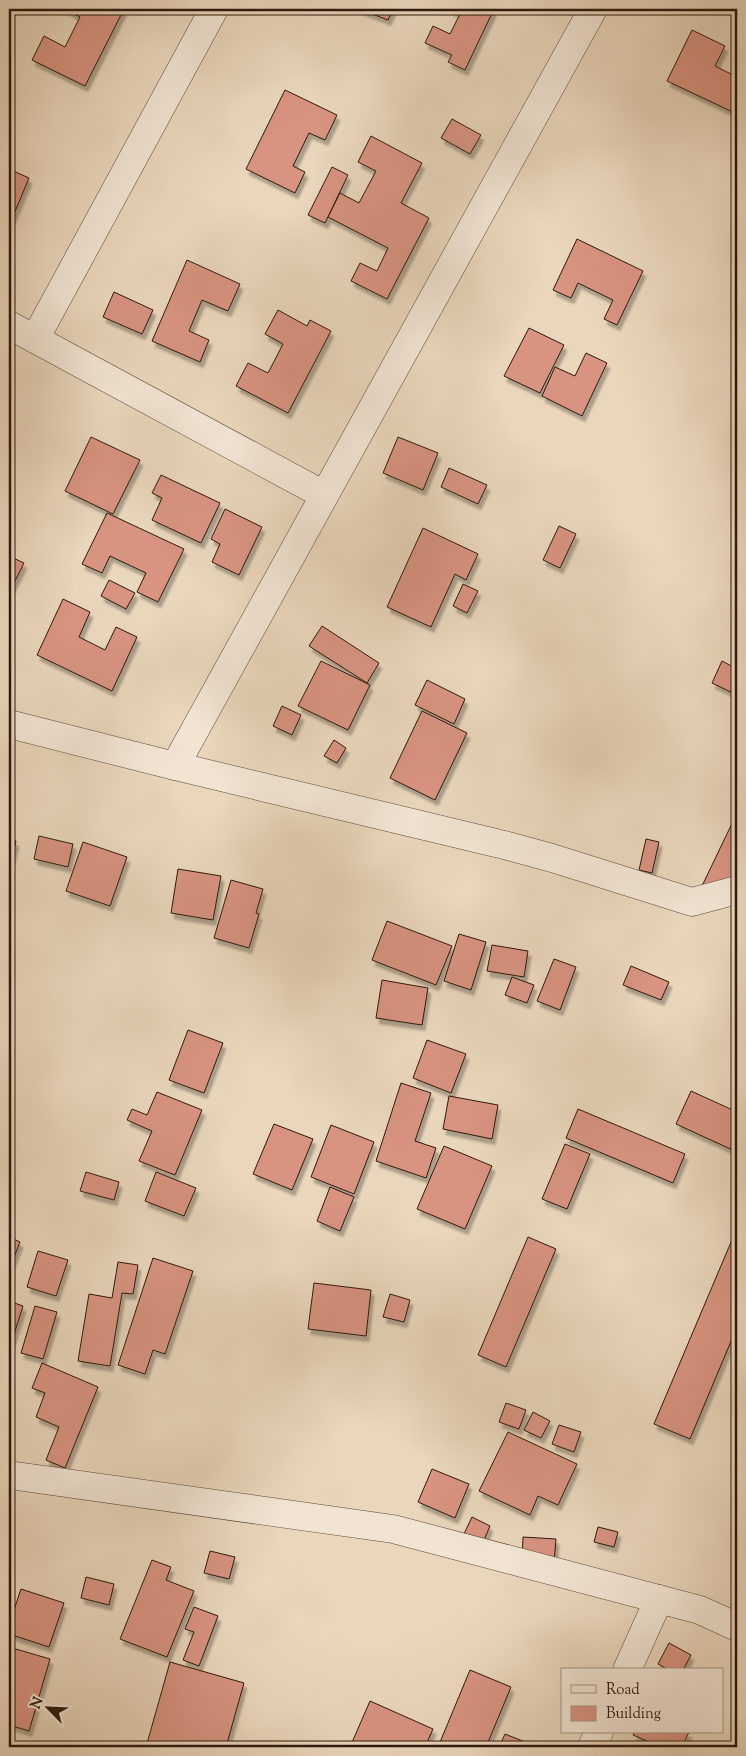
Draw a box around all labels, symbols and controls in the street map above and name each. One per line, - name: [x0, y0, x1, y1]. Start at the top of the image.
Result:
- legend: [561, 1668, 724, 1734]
- text: Road: [606, 1680, 640, 1701]
- north arrow: [22, 1684, 72, 1734]
- text: N: [27, 1694, 49, 1713]
- text: Building: [606, 1704, 661, 1725]

